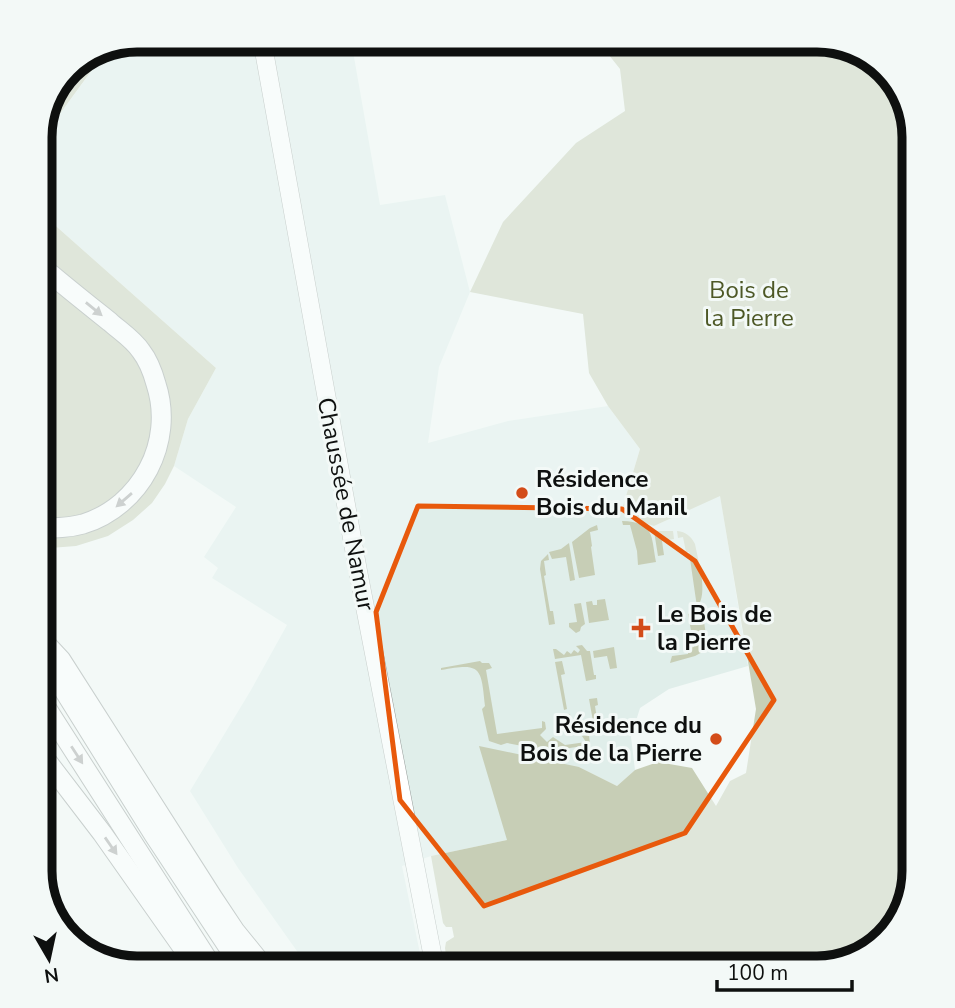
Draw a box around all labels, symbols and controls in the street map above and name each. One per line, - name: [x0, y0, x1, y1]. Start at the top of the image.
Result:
- park label: Bois de la Pierre: [704, 274, 794, 334]
- one-way arrow: [85, 302, 103, 317]
- street label: Chaussée de Namur: [310, 395, 382, 614]
- place label: Résidence Bois du Manil: [536, 463, 688, 523]
- marker: Résidence Bois du Manil: [514, 485, 530, 501]
- one-way arrow: [115, 492, 132, 507]
- place label: Le Bois de la Pierre: [657, 598, 772, 658]
- marker: Le Bois de la Pierre: [631, 618, 651, 638]
- place label: Résidence du Bois de la Pierre: [520, 709, 702, 769]
- marker: Résidence du Bois de la Pierre: [708, 731, 724, 747]
- one-way arrow: [71, 745, 84, 765]
- one-way arrow: [104, 837, 118, 855]
- north arrow: [14, 924, 84, 994]
- scale bar: [717, 948, 852, 992]
- text: 100 m: [727, 959, 788, 987]
- text: N: [42, 961, 61, 989]

